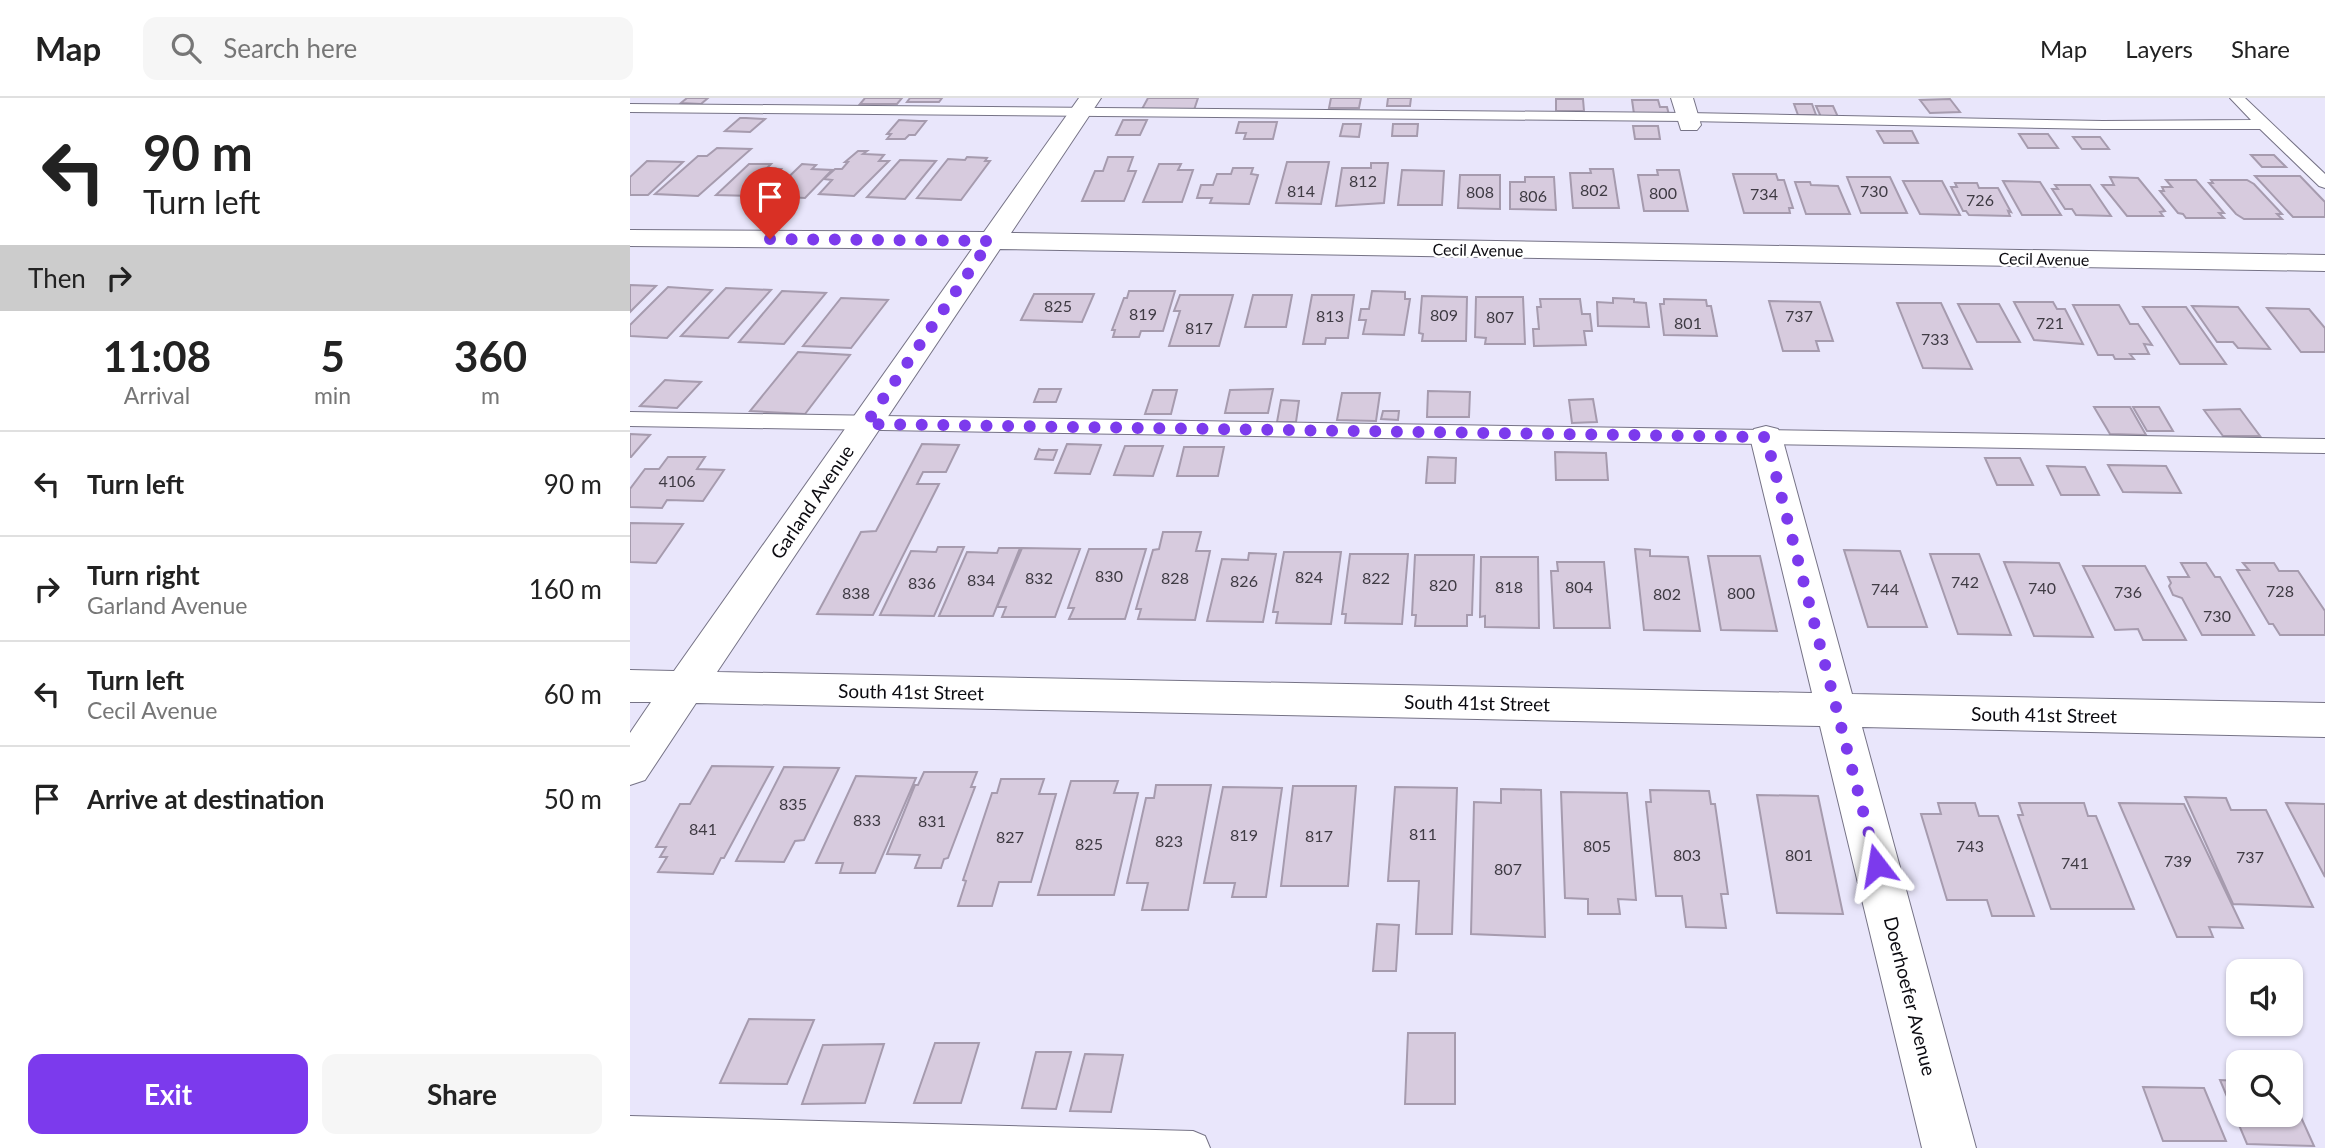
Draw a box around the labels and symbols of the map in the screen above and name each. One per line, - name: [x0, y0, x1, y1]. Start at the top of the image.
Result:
- pin: [740, 167, 800, 239]
- house number: 812: [1349, 171, 1377, 190]
- house number: 802: [1580, 180, 1608, 199]
- house number: 814: [1287, 181, 1315, 200]
- house number: 730: [1860, 181, 1888, 200]
- house number: 808: [1466, 182, 1494, 201]
- house number: 800: [1649, 183, 1677, 202]
- house number: 734: [1750, 184, 1778, 203]
- house number: 806: [1519, 186, 1547, 205]
- house number: 726: [1966, 190, 1994, 209]
- street label: Cecil Avenue: [1432, 239, 1524, 260]
- street label: Cecil Avenue: [1998, 248, 2090, 269]
- house number: 825: [1044, 296, 1072, 315]
- house number: 819: [1129, 304, 1157, 323]
- house number: 809: [1430, 305, 1458, 324]
- house number: 813: [1316, 306, 1344, 325]
- house number: 737: [1785, 306, 1813, 325]
- house number: 807: [1486, 307, 1514, 326]
- house number: 801: [1674, 313, 1702, 332]
- house number: 721: [2036, 313, 2064, 332]
- house number: 817: [1185, 318, 1213, 337]
- house number: 733: [1921, 329, 1949, 348]
- street label: Garland Avenue: [765, 440, 858, 563]
- house number: 4106: [658, 471, 696, 490]
- house number: 830: [1095, 566, 1123, 585]
- house number: 824: [1295, 567, 1323, 586]
- house number: 832: [1025, 568, 1053, 587]
- house number: 828: [1161, 568, 1189, 587]
- house number: 822: [1362, 568, 1390, 587]
- house number: 834: [967, 570, 995, 589]
- house number: 826: [1230, 571, 1258, 590]
- house number: 742: [1951, 572, 1979, 591]
- house number: 836: [908, 573, 936, 592]
- house number: 820: [1429, 575, 1457, 594]
- house number: 818: [1495, 577, 1523, 596]
- house number: 804: [1565, 577, 1593, 596]
- house number: 740: [2028, 578, 2056, 597]
- house number: 744: [1871, 579, 1899, 598]
- house number: 728: [2266, 581, 2294, 600]
- house number: 736: [2114, 582, 2142, 601]
- house number: 838: [842, 583, 870, 602]
- house number: 800: [1727, 583, 1755, 602]
- house number: 802: [1653, 584, 1681, 603]
- house number: 730: [2203, 606, 2231, 625]
- street label: South 41st Street: [838, 679, 984, 704]
- street label: South 41st Street: [1404, 690, 1550, 715]
- street label: South 41st Street: [1971, 702, 2117, 727]
- house number: 835: [779, 794, 807, 813]
- house number: 833: [853, 810, 881, 829]
- house number: 831: [918, 811, 946, 830]
- house number: 841: [689, 819, 717, 838]
- house number: 811: [1409, 824, 1437, 843]
- house number: 819: [1230, 825, 1258, 844]
- house number: 817: [1305, 826, 1333, 845]
- house number: 827: [996, 827, 1024, 846]
- position arrow: [1840, 828, 1914, 902]
- house number: 823: [1155, 831, 1183, 850]
- house number: 825: [1075, 834, 1103, 853]
- house number: 805: [1583, 836, 1611, 855]
- house number: 743: [1956, 836, 1984, 855]
- house number: 803: [1673, 845, 1701, 864]
- house number: 801: [1785, 845, 1813, 864]
- house number: 737: [2236, 847, 2264, 866]
- house number: 739: [2164, 851, 2192, 870]
- house number: 741: [2061, 853, 2089, 872]
- house number: 807: [1494, 859, 1522, 878]
- street label: Doerhoefer Avenue: [1880, 914, 1941, 1078]

